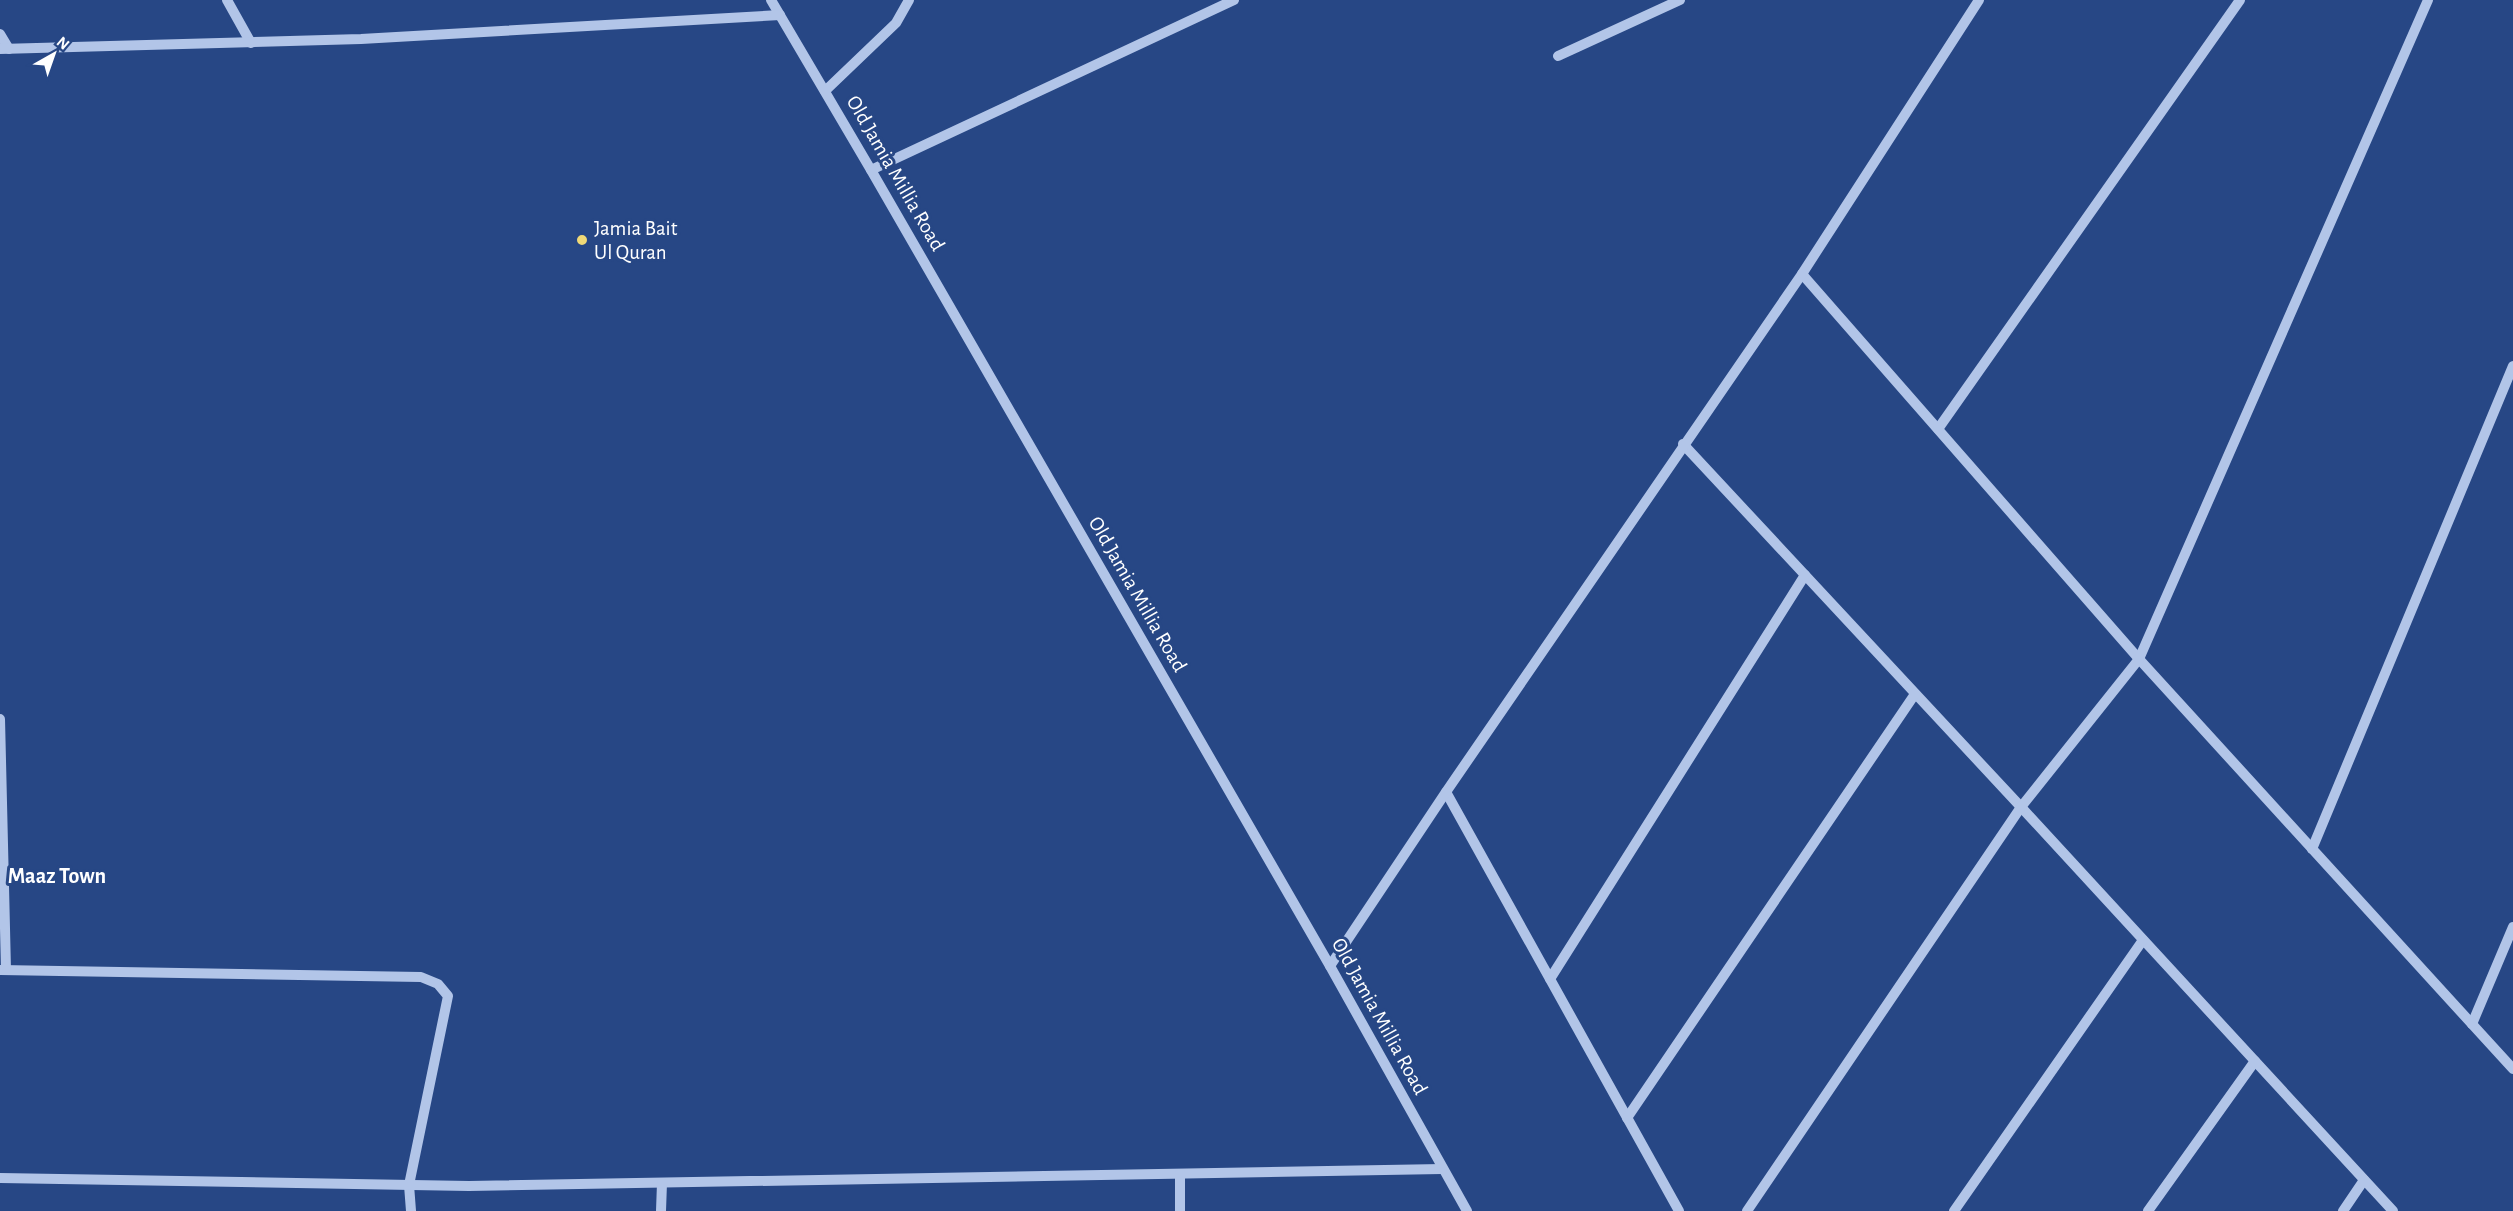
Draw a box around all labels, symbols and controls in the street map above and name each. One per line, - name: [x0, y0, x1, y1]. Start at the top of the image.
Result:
- north arrow: [24, 24, 84, 84]
- text: N: [54, 34, 72, 53]
- street label: Old Jamia Millia Road: [843, 92, 949, 255]
- place label: Jamia Bait Ul Quran: [594, 218, 678, 263]
- marker: Jamia Bait Ul Quran: [575, 233, 589, 247]
- street label: Old Jamia Millia Road: [1085, 513, 1191, 676]
- district label: Maaz Town: [8, 865, 106, 887]
- street label: Old Jamia Millia Road: [1328, 934, 1431, 1098]

